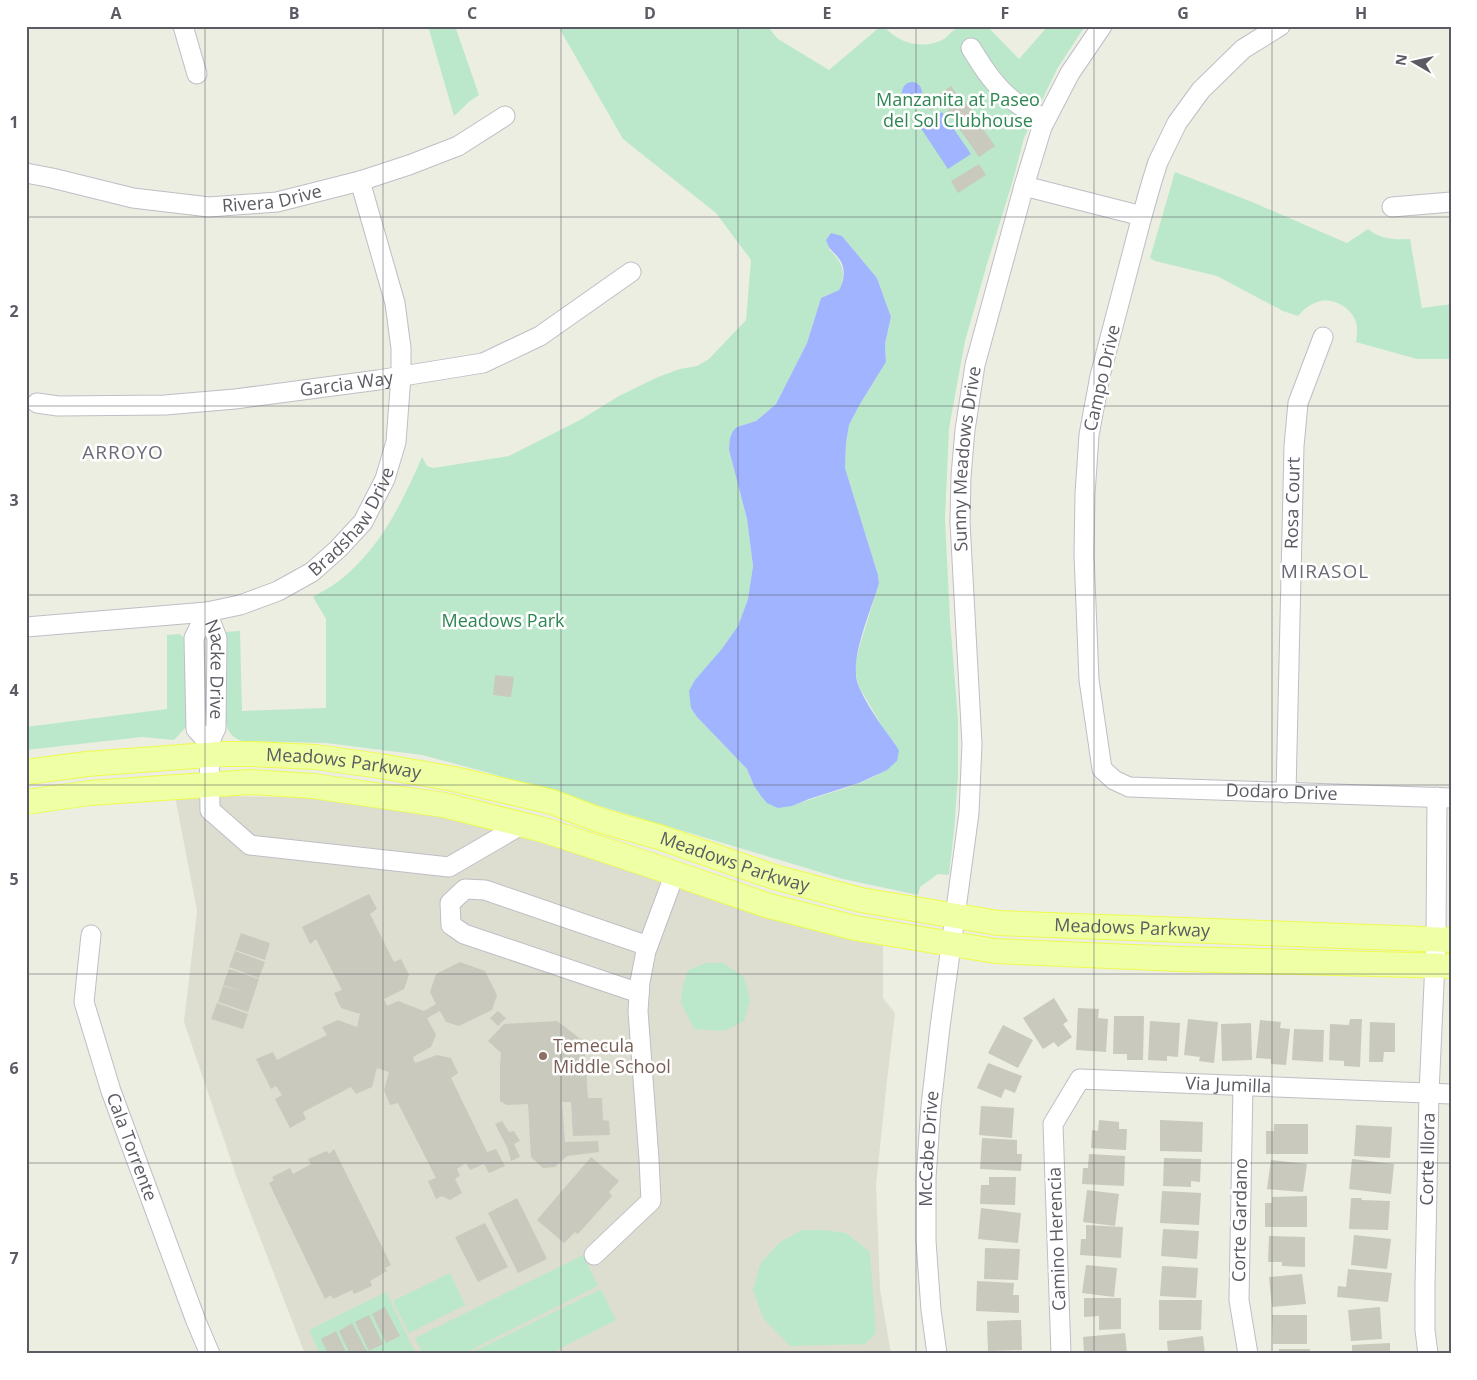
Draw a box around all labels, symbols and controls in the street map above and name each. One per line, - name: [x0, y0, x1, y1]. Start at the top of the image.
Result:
- text: A: [110, 2, 122, 24]
- text: B: [289, 2, 299, 24]
- text: C: [467, 2, 477, 24]
- text: D: [644, 2, 656, 24]
- text: E: [823, 2, 832, 24]
- text: F: [1001, 2, 1009, 24]
- text: G: [1177, 2, 1189, 24]
- text: H: [1355, 2, 1367, 24]
- north arrow: [1390, 38, 1440, 88]
- text: N: [1390, 53, 1411, 67]
- park label: Manzanita at Paseo del Sol Clubhouse: [876, 87, 1040, 132]
- text: 1: [9, 111, 19, 133]
- street label: Rivera Drive: [221, 178, 324, 217]
- text: 2: [9, 300, 19, 322]
- street label: Campo Drive: [1077, 322, 1125, 433]
- street label: Sunny Meadows Drive: [947, 364, 986, 552]
- street label: Garcia Way: [298, 365, 396, 401]
- district label: ARROYO: [82, 439, 164, 465]
- street label: Rosa Court: [1279, 457, 1305, 549]
- street label: Bradshaw Drive: [303, 464, 399, 581]
- text: 3: [9, 489, 19, 511]
- district label: MIRASOL: [1281, 558, 1369, 584]
- park label: Meadows Park: [442, 608, 565, 632]
- street label: Nacke Drive: [200, 615, 231, 720]
- text: 4: [9, 679, 19, 701]
- street label: Meadows Parkway: [266, 742, 424, 784]
- street label: Dodaro Drive: [1225, 777, 1338, 805]
- street label: Meadows Parkway: [657, 825, 813, 897]
- text: 5: [9, 868, 19, 890]
- street label: Meadows Parkway: [1054, 912, 1212, 942]
- place label: Temecula Middle School: [553, 1033, 671, 1078]
- marker: Temecula Middle School: [537, 1050, 549, 1062]
- text: 6: [9, 1057, 19, 1079]
- street label: Via Jumilla: [1185, 1070, 1272, 1098]
- street label: Cala Torrente: [102, 1089, 164, 1204]
- street label: McCabe Drive: [913, 1089, 944, 1207]
- street label: Corte Illora: [1414, 1112, 1440, 1206]
- street label: Corte Gardano: [1226, 1158, 1252, 1282]
- street label: Camino Herencia: [1041, 1167, 1071, 1311]
- text: 7: [9, 1247, 19, 1269]

